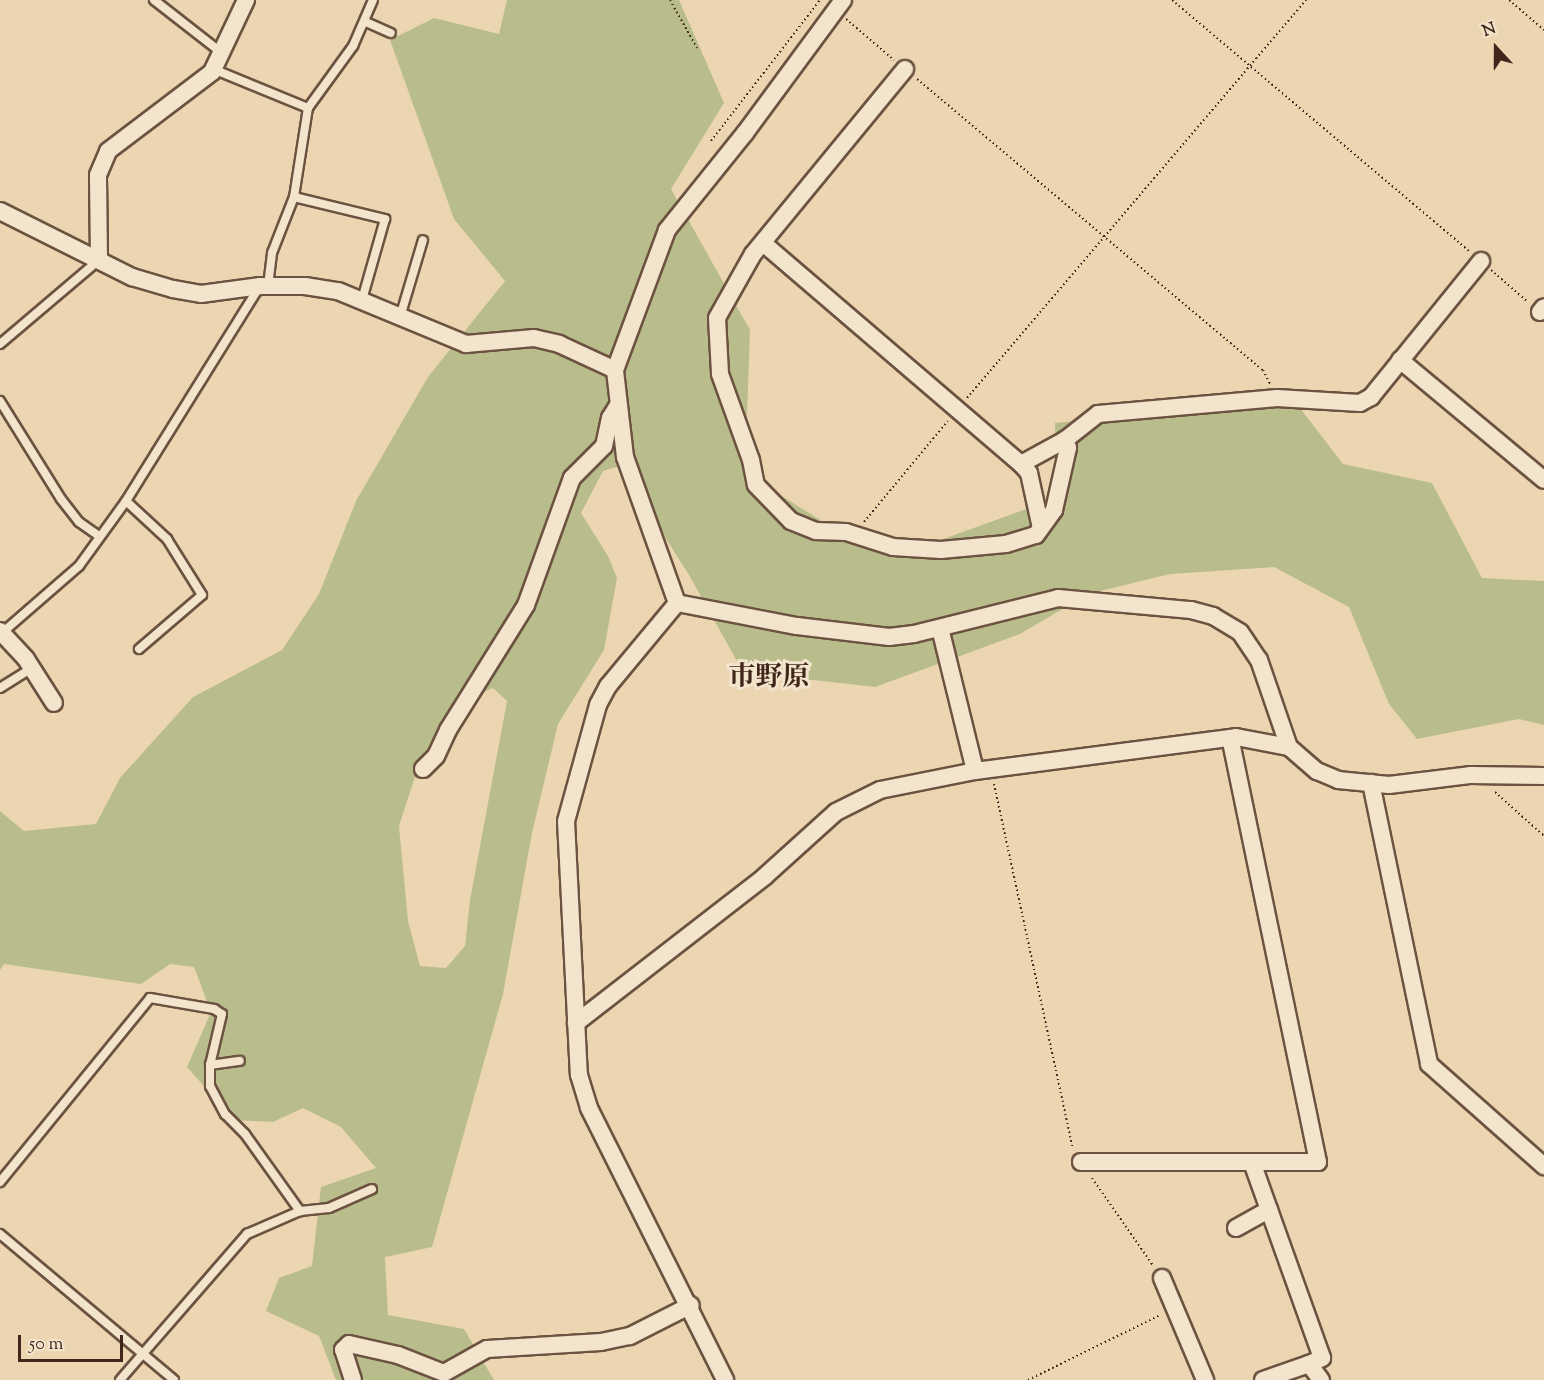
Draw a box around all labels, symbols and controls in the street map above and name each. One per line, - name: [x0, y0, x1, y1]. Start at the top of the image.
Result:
- north arrow: [1466, 18, 1526, 78]
- text: N: [1479, 18, 1499, 44]
- district label: 市野原: [729, 663, 809, 695]
- scale bar: [21, 1323, 126, 1361]
- text: 50 m: [29, 1332, 63, 1358]

